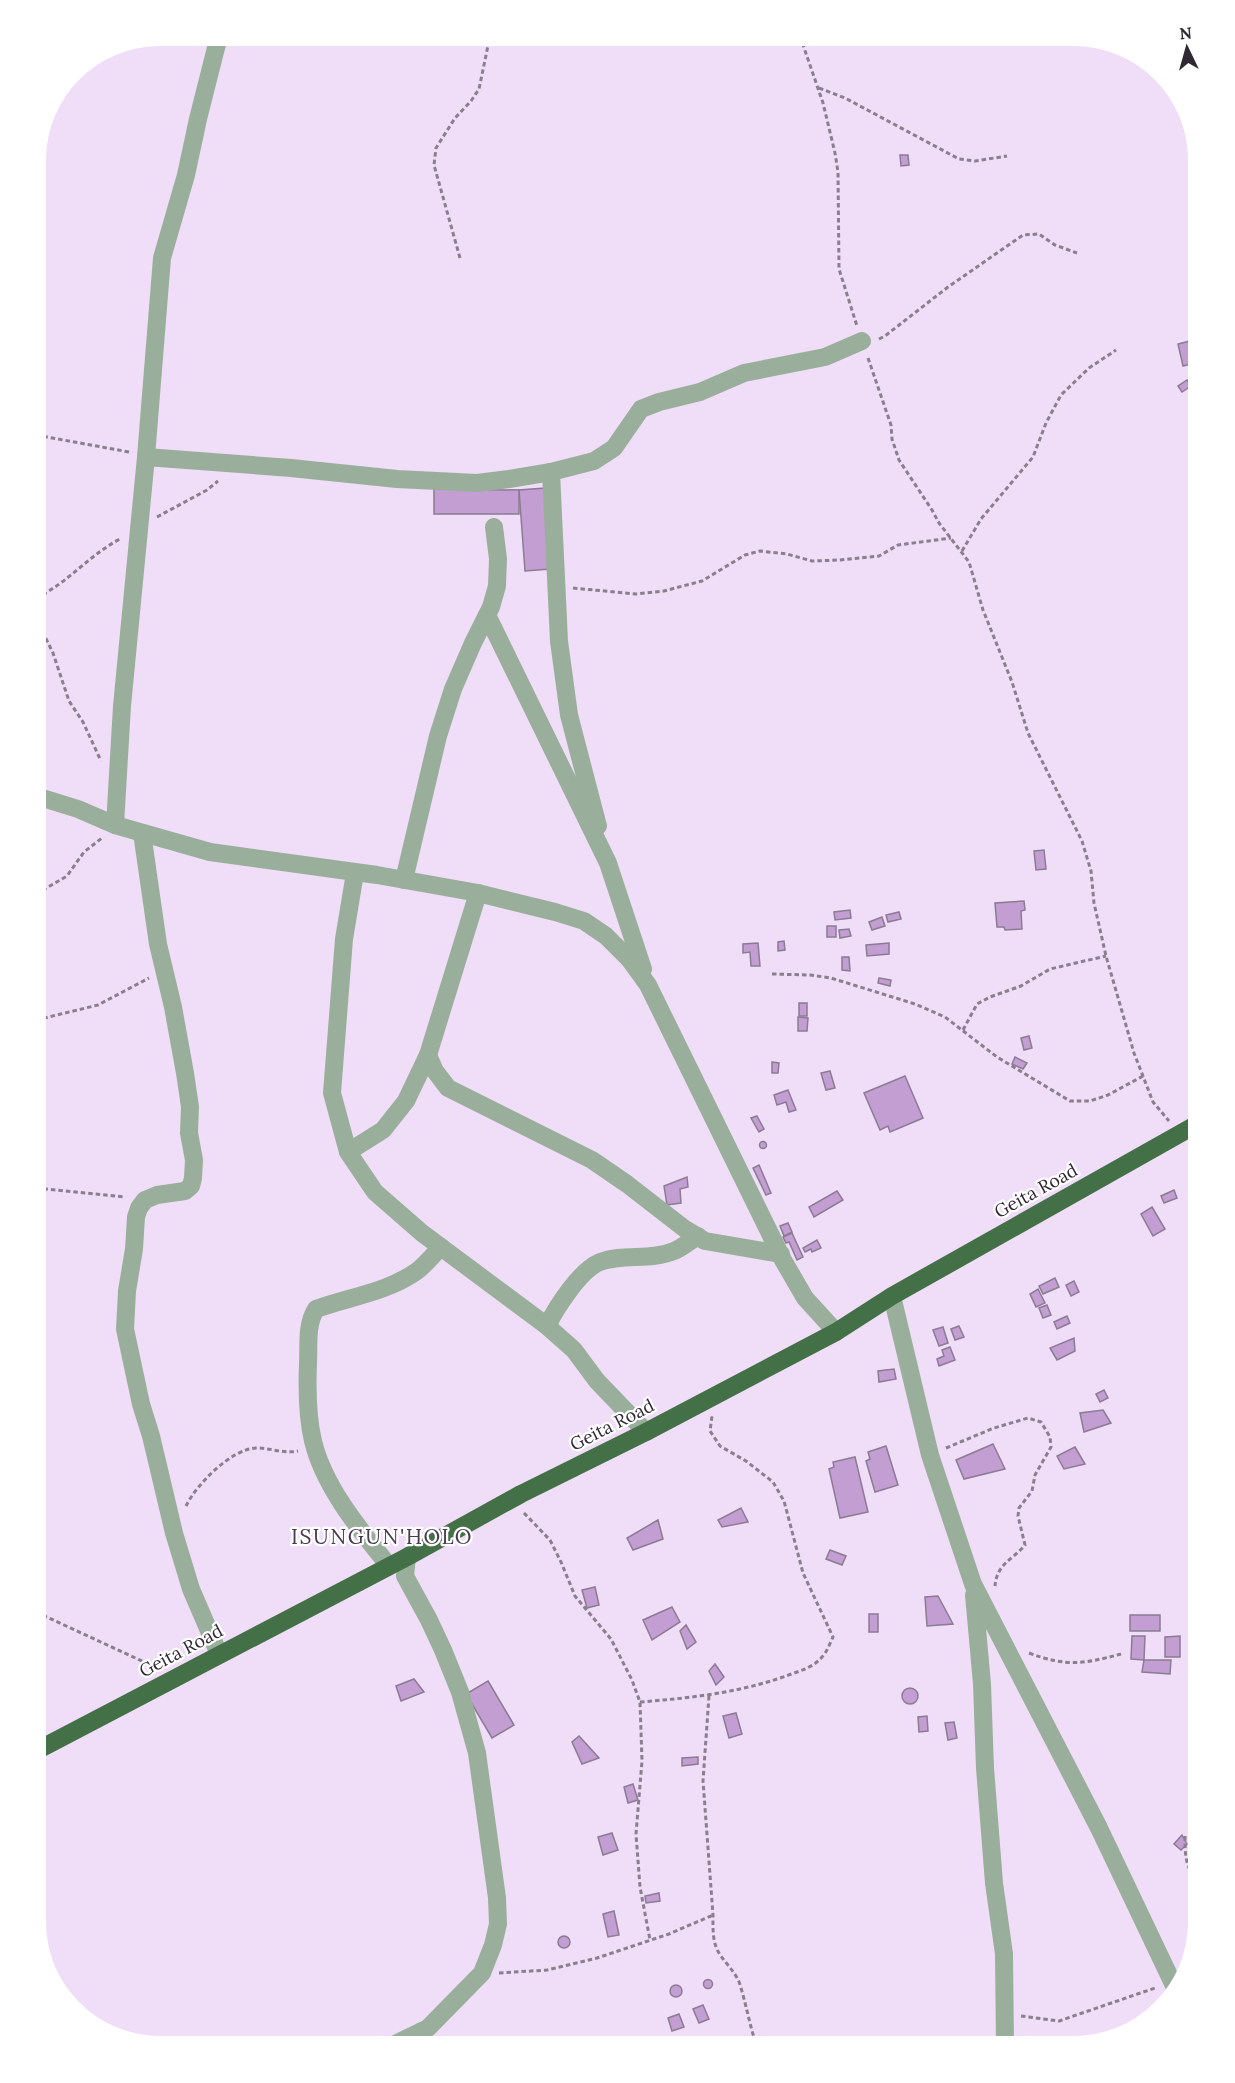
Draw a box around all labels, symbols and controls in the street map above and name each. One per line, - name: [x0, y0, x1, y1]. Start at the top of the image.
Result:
- north arrow: [1157, 18, 1217, 78]
- text: N: [1179, 23, 1193, 44]
- street label: Geita Road: [990, 1158, 1082, 1223]
- street label: Geita Road: [566, 1393, 658, 1456]
- district label: ISUNGUN'HOLO: [291, 1523, 473, 1550]
- street label: Geita Road: [135, 1619, 227, 1682]

